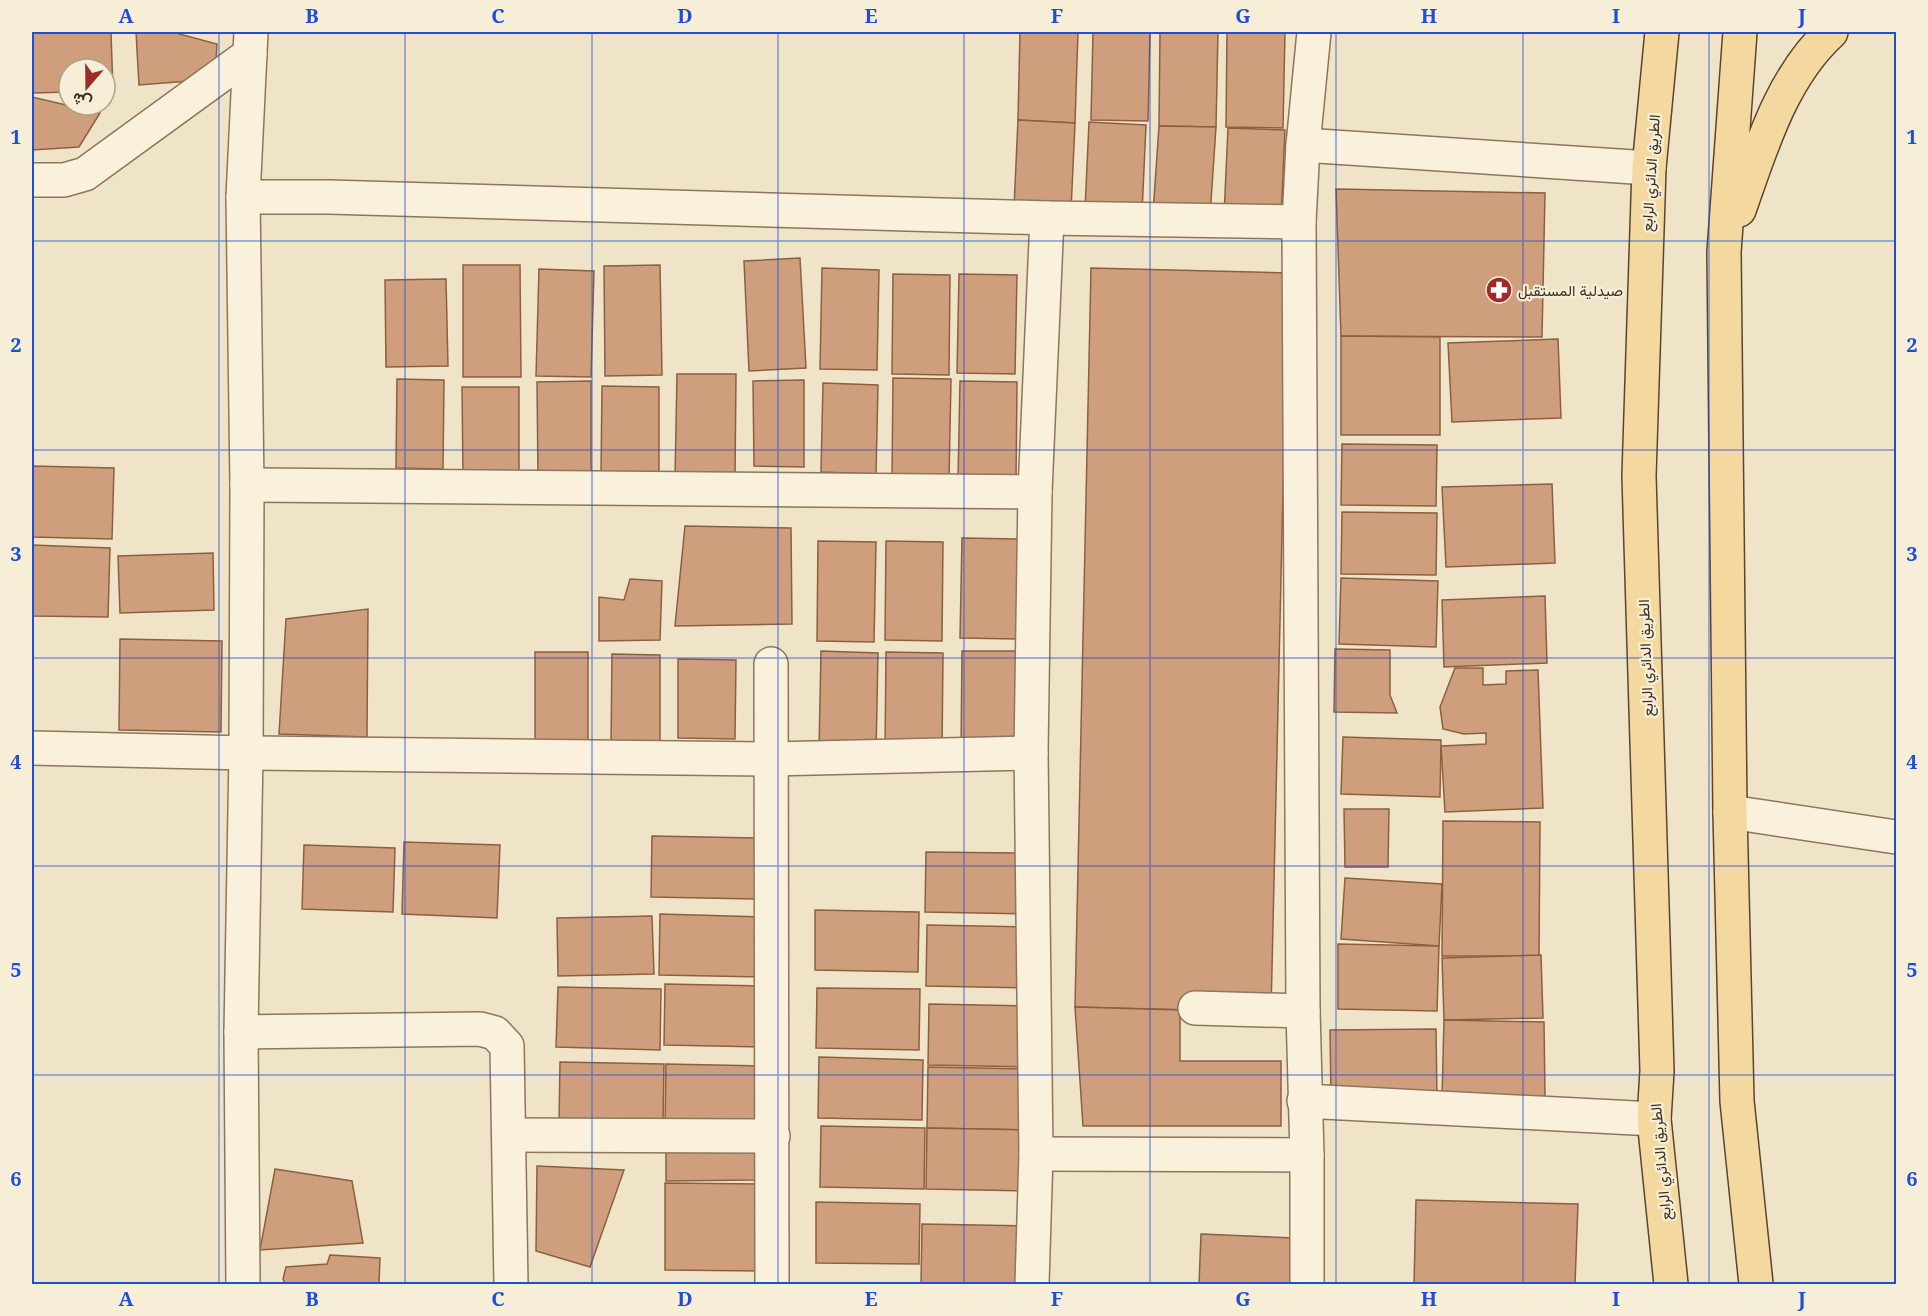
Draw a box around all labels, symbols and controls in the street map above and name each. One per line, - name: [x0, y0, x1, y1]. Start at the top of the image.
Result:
- text: A: [118, 2, 134, 29]
- text: B: [305, 2, 319, 29]
- text: C: [491, 2, 505, 29]
- text: D: [677, 2, 693, 29]
- text: E: [864, 2, 878, 29]
- text: F: [1051, 2, 1063, 29]
- text: G: [1235, 2, 1251, 29]
- text: H: [1421, 2, 1437, 29]
- text: I: [1612, 2, 1620, 29]
- text: J: [1797, 2, 1806, 29]
- north arrow: [57, 57, 117, 117]
- text: ش: [69, 87, 95, 115]
- street label: الطريق الدائري الرابع: [1636, 114, 1668, 233]
- text: 1: [10, 123, 22, 150]
- text: 1: [1906, 123, 1918, 150]
- pharmacy icon: صيدلية المستقبل: [1484, 275, 1514, 305]
- place label: صيدلية المستقبل: [1518, 280, 1623, 300]
- text: 2: [10, 331, 22, 358]
- text: 2: [1906, 331, 1918, 358]
- text: 3: [10, 540, 22, 567]
- text: 3: [1906, 540, 1918, 567]
- street label: الطريق الدائري الرابع: [1633, 599, 1661, 717]
- text: 4: [10, 748, 22, 775]
- text: 4: [1906, 748, 1918, 775]
- text: 5: [10, 956, 22, 983]
- text: 5: [1906, 956, 1918, 983]
- street label: الطريق الدائري الرابع: [1645, 1102, 1679, 1221]
- text: 6: [10, 1165, 22, 1192]
- text: 6: [1906, 1165, 1918, 1192]
- text: A: [118, 1285, 134, 1312]
- text: B: [305, 1285, 319, 1312]
- text: C: [491, 1285, 505, 1312]
- text: D: [677, 1285, 693, 1312]
- text: E: [864, 1285, 878, 1312]
- text: F: [1051, 1285, 1063, 1312]
- text: G: [1235, 1285, 1251, 1312]
- text: H: [1421, 1285, 1437, 1312]
- text: I: [1612, 1285, 1620, 1312]
- text: J: [1797, 1285, 1806, 1312]

